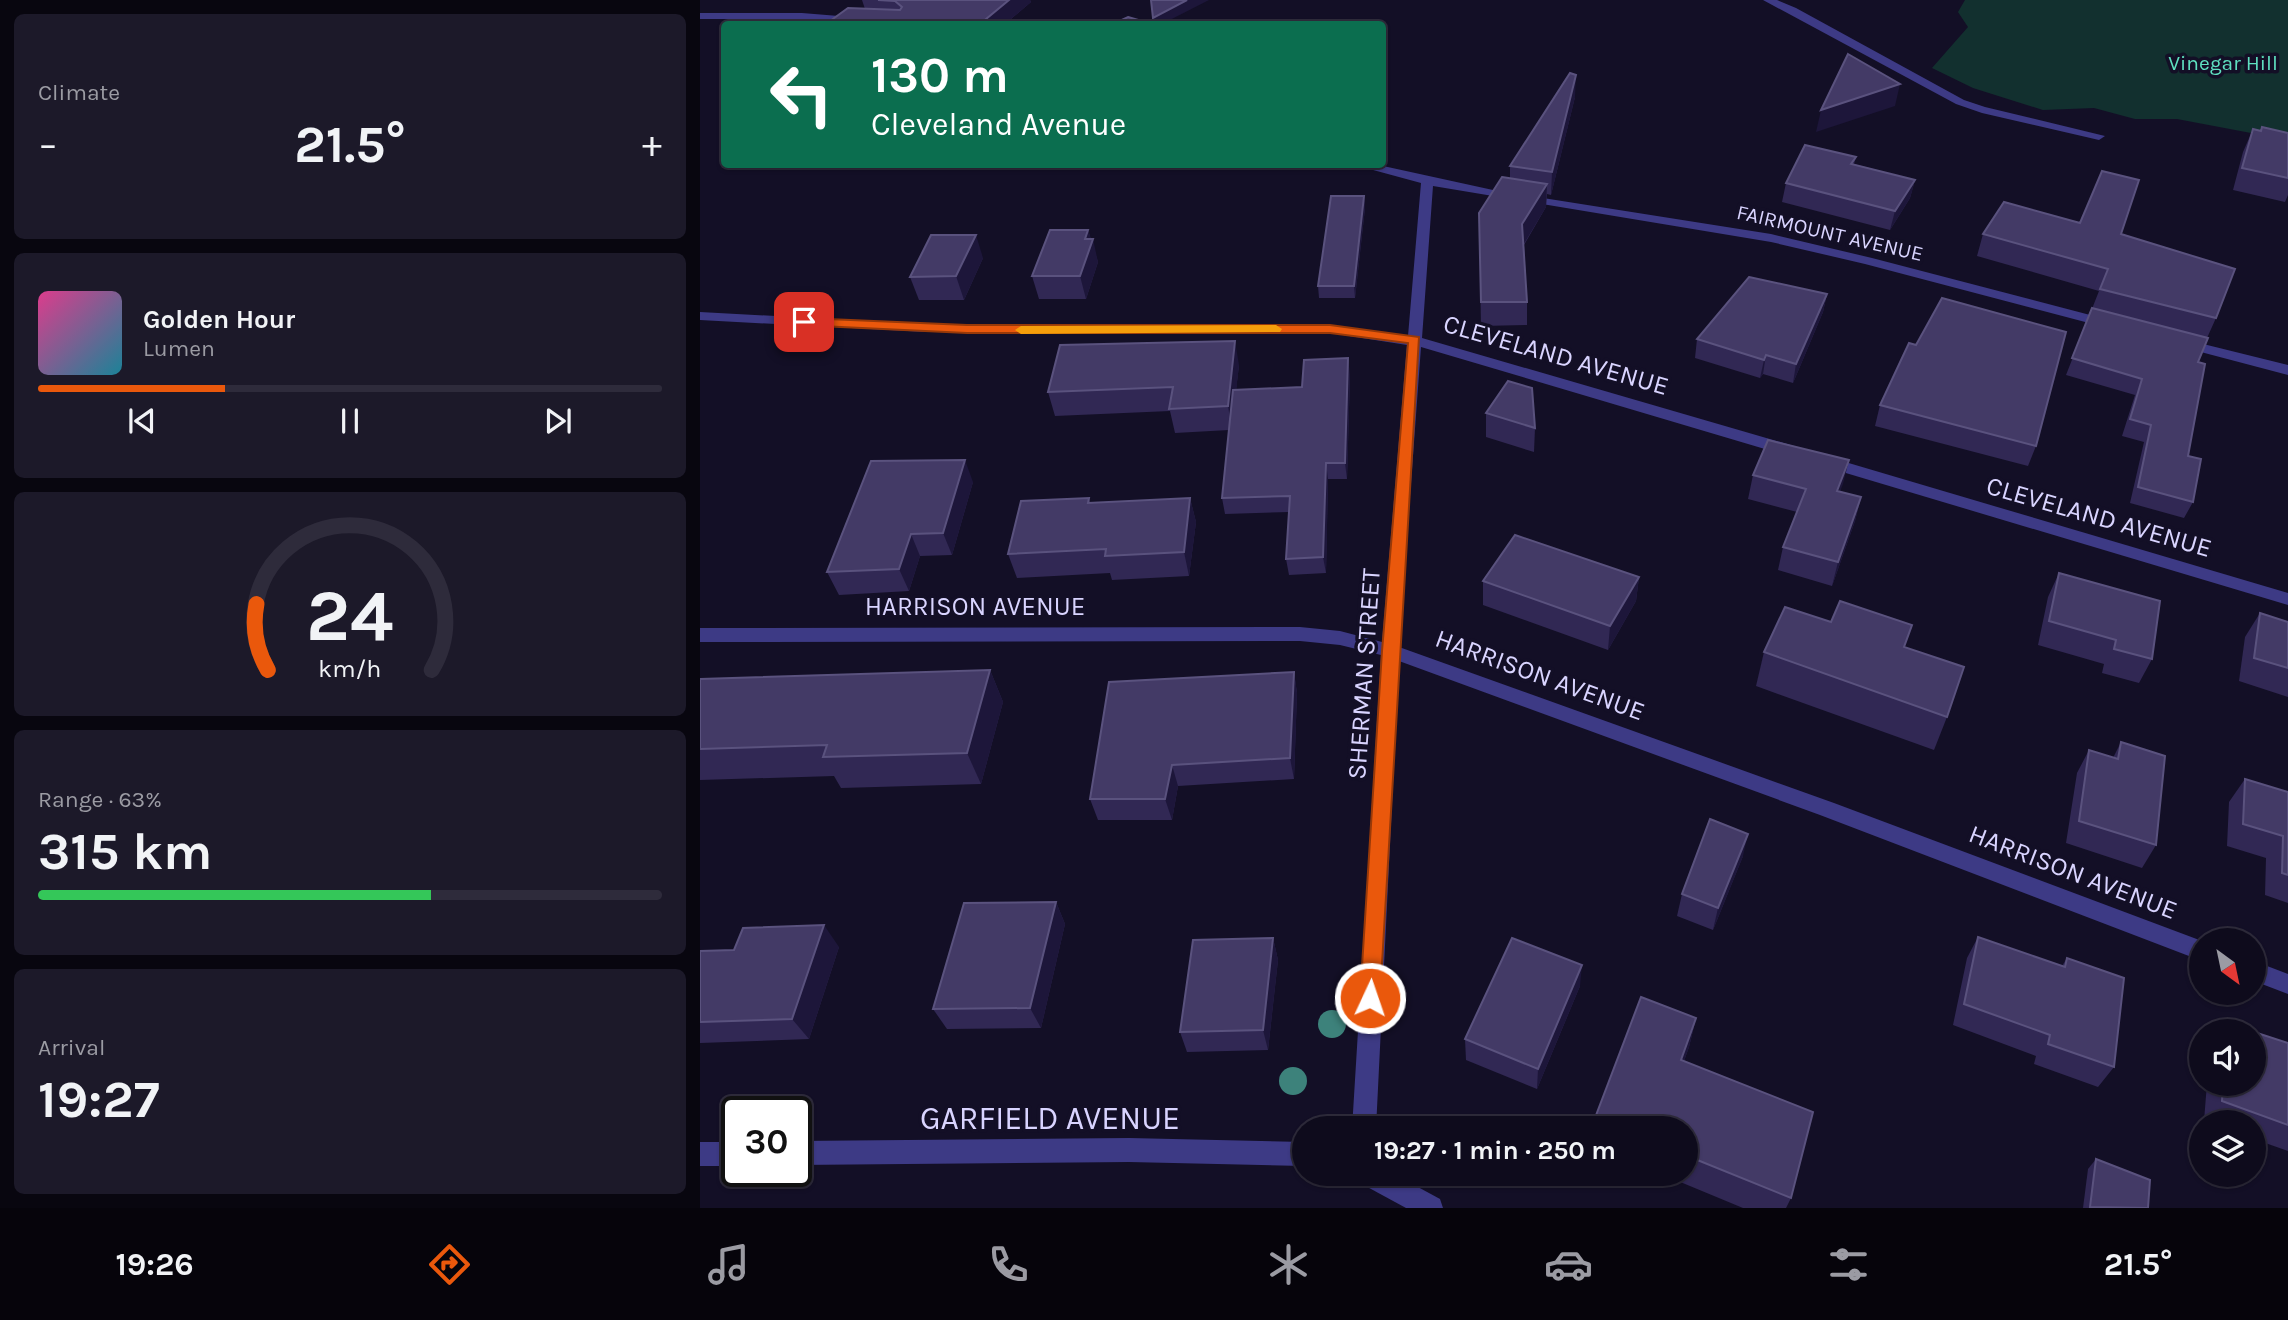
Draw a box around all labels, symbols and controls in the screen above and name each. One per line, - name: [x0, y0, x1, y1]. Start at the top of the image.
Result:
- text: 130 m: [871, 47, 1009, 104]
- icon: left: [756, 49, 847, 140]
- park label: Vinegar Hill: [2168, 51, 2278, 75]
- text: Climate: [38, 79, 120, 106]
- text: Cleveland Avenue: [871, 106, 1126, 143]
- text: 21.5°: [294, 114, 406, 175]
- text: −: [38, 122, 58, 167]
- text: +: [642, 122, 662, 167]
- street label: FAIRMOUNT AVENUE: [1734, 200, 1926, 266]
- pin: [774, 292, 834, 352]
- icon: arrive: [785, 303, 823, 341]
- text: Golden Hour: [143, 304, 295, 335]
- street label: CLEVELAND AVENUE: [1440, 308, 1672, 402]
- text: Lumen: [143, 335, 215, 362]
- icon: previous: [123, 402, 161, 440]
- icon: pause: [331, 402, 369, 440]
- icon: next: [539, 402, 577, 440]
- street label: CLEVELAND AVENUE: [1983, 470, 2215, 564]
- street label: SHERMAN STREET: [1341, 567, 1387, 781]
- text: 24: [306, 573, 394, 658]
- street label: HARRISON AVENUE: [865, 591, 1085, 622]
- street label: HARRISON AVENUE: [1431, 623, 1649, 727]
- text: km/h: [318, 654, 382, 683]
- text: Range · 63%: [38, 786, 162, 813]
- street label: HARRISON AVENUE: [1964, 818, 2182, 926]
- text: 315 km: [38, 821, 212, 882]
- north arrow: [2189, 928, 2266, 1004]
- map controls: [2189, 928, 2266, 1187]
- position arrow: [1333, 961, 1407, 1035]
- button: sound: [2189, 1019, 2266, 1096]
- text: Arrival: [38, 1034, 105, 1061]
- text: 19:27: [38, 1069, 160, 1130]
- speed limit sign: 30: [721, 1096, 812, 1187]
- street label: GARFIELD AVENUE: [920, 1100, 1180, 1137]
- button: layers: [2189, 1110, 2266, 1187]
- text: 19:27 · 1 min · 250 m: [1374, 1135, 1616, 1166]
- icon: directions: [425, 1240, 474, 1289]
- icon: music: [704, 1240, 753, 1289]
- icon: phone: [984, 1240, 1033, 1289]
- icon: climate: [1264, 1240, 1313, 1289]
- icon: car: [1544, 1240, 1593, 1289]
- icon: filters: [1824, 1240, 1873, 1289]
- text: 19:26: [115, 1246, 194, 1283]
- text: 21.5°: [2104, 1246, 2173, 1283]

